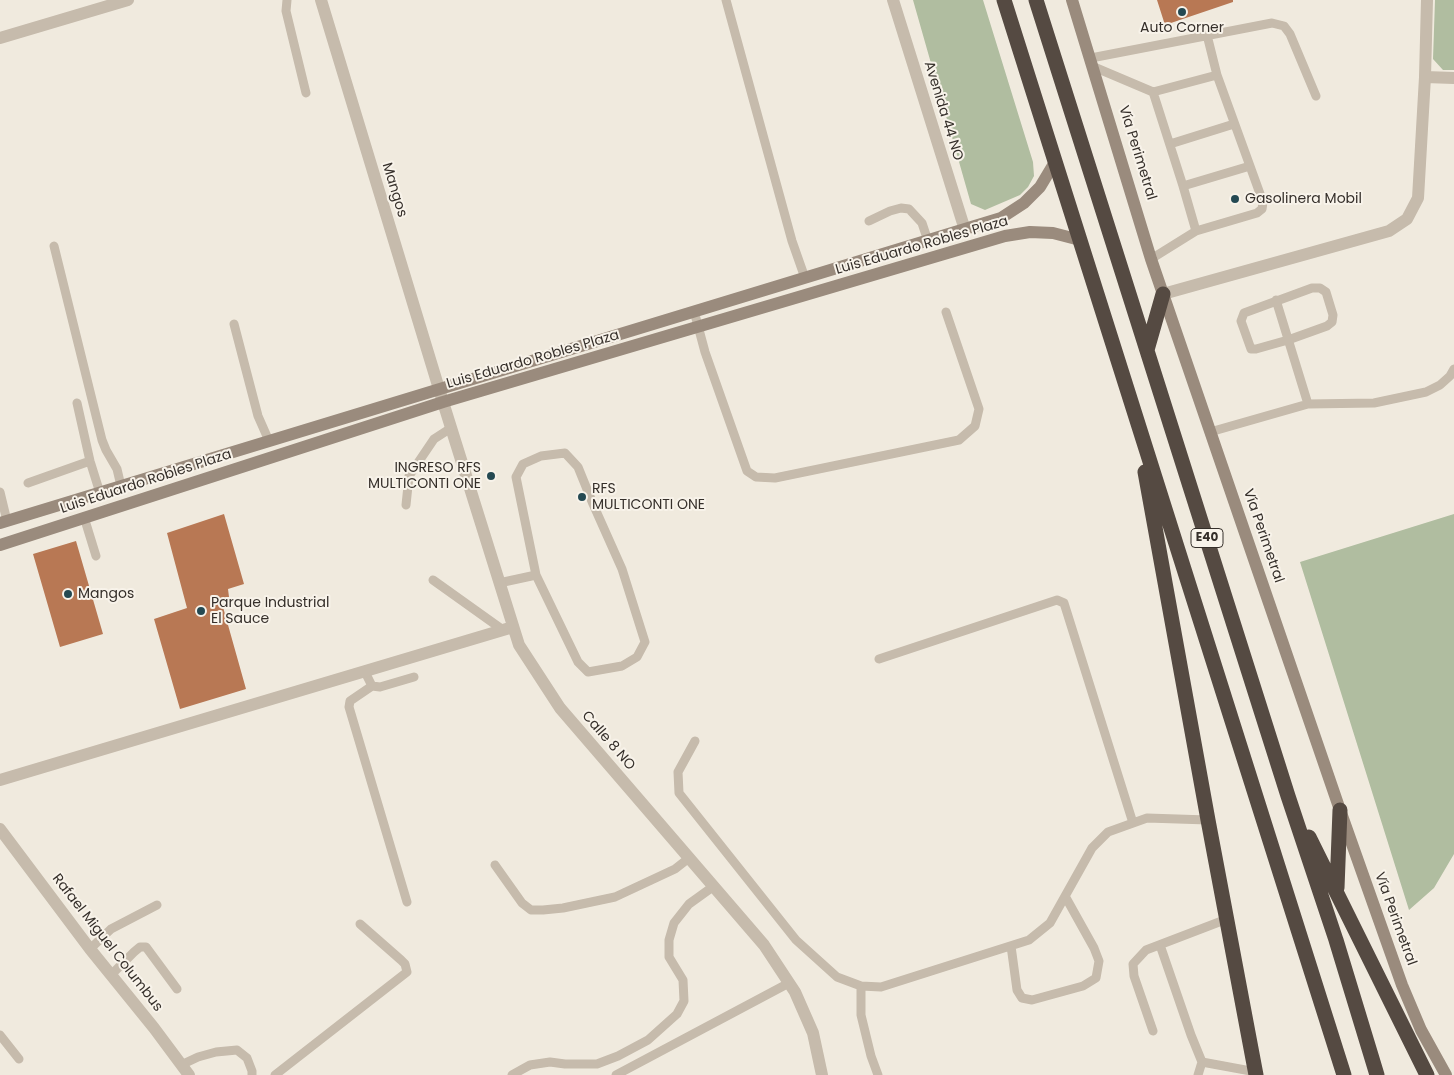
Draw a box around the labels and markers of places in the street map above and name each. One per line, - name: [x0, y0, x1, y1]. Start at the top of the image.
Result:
- marker: Auto Corner: [1176, 6, 1188, 18]
- place label: Auto Corner: [1140, 20, 1224, 36]
- place label: Gasolinera Mobil: [1245, 191, 1362, 207]
- marker: Gasolinera Mobil: [1229, 193, 1241, 205]
- place label: INGRESO RFS MULTICONTI ONE: [368, 460, 481, 492]
- marker: INGRESO RFS MULTICONTI ONE: [485, 470, 497, 482]
- place label: RFS MULTICONTI ONE: [592, 481, 705, 514]
- marker: RFS MULTICONTI ONE: [576, 491, 588, 503]
- place label: Mangos: [78, 586, 134, 602]
- marker: Mangos: [62, 588, 74, 600]
- place label: Parque Industrial El Sauce: [211, 595, 329, 628]
- marker: Parque Industrial El Sauce: [195, 605, 207, 617]

